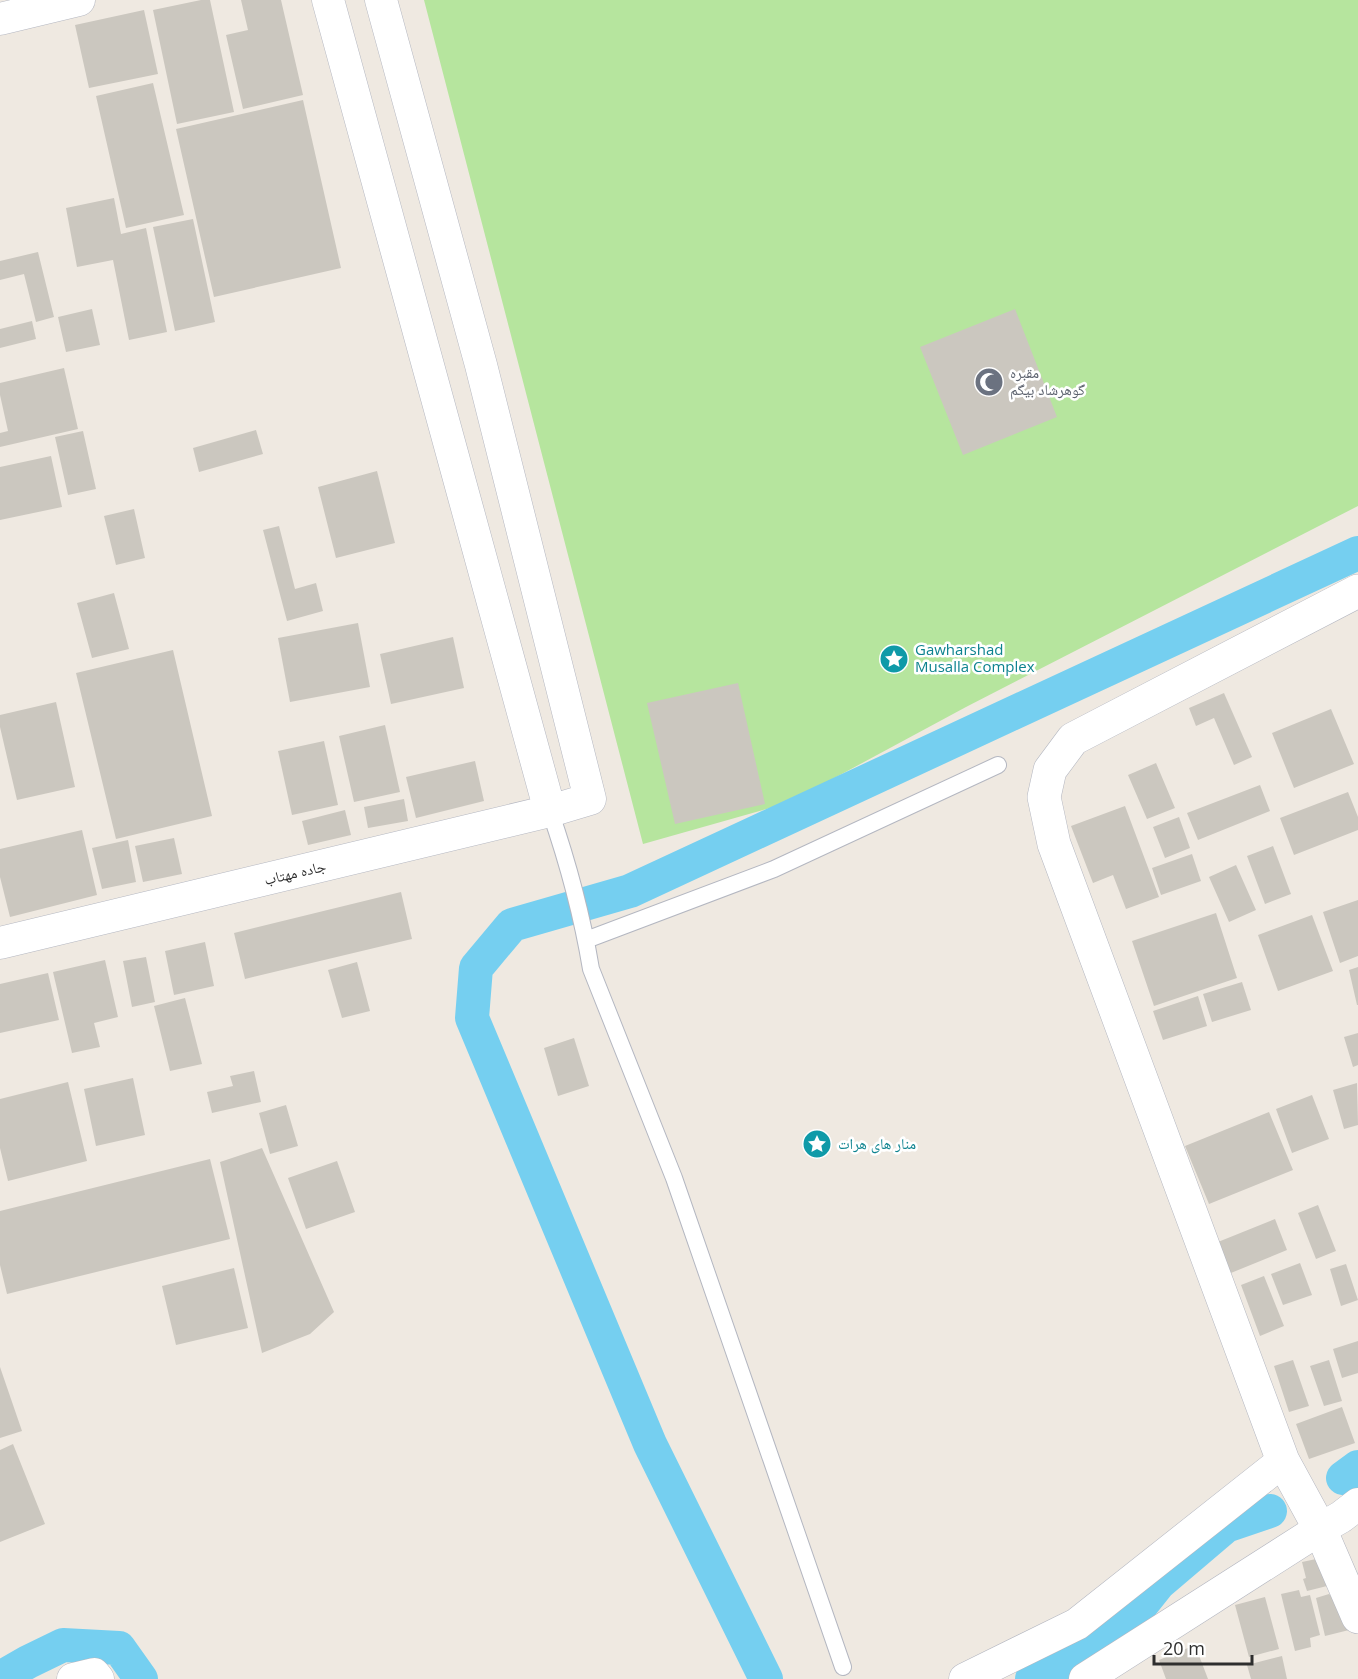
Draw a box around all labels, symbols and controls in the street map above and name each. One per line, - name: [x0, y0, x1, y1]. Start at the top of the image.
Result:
- place label: مقبره گوهرشاد بیگم: [1010, 362, 1085, 400]
- mosque icon: مقبره گوهرشاد بیگم: [973, 366, 1005, 398]
- place label: Gawharshad Musalla Complex: [915, 639, 1035, 676]
- place icon: Gawharshad Musalla Complex: [878, 643, 910, 675]
- street label: جاده مهتاب: [262, 855, 328, 889]
- place icon: منار های هرات: [801, 1128, 833, 1160]
- place label: منار های هرات: [838, 1133, 916, 1154]
- scale bar: [1154, 1628, 1252, 1666]
- text: 20 m: [1163, 1636, 1205, 1660]

